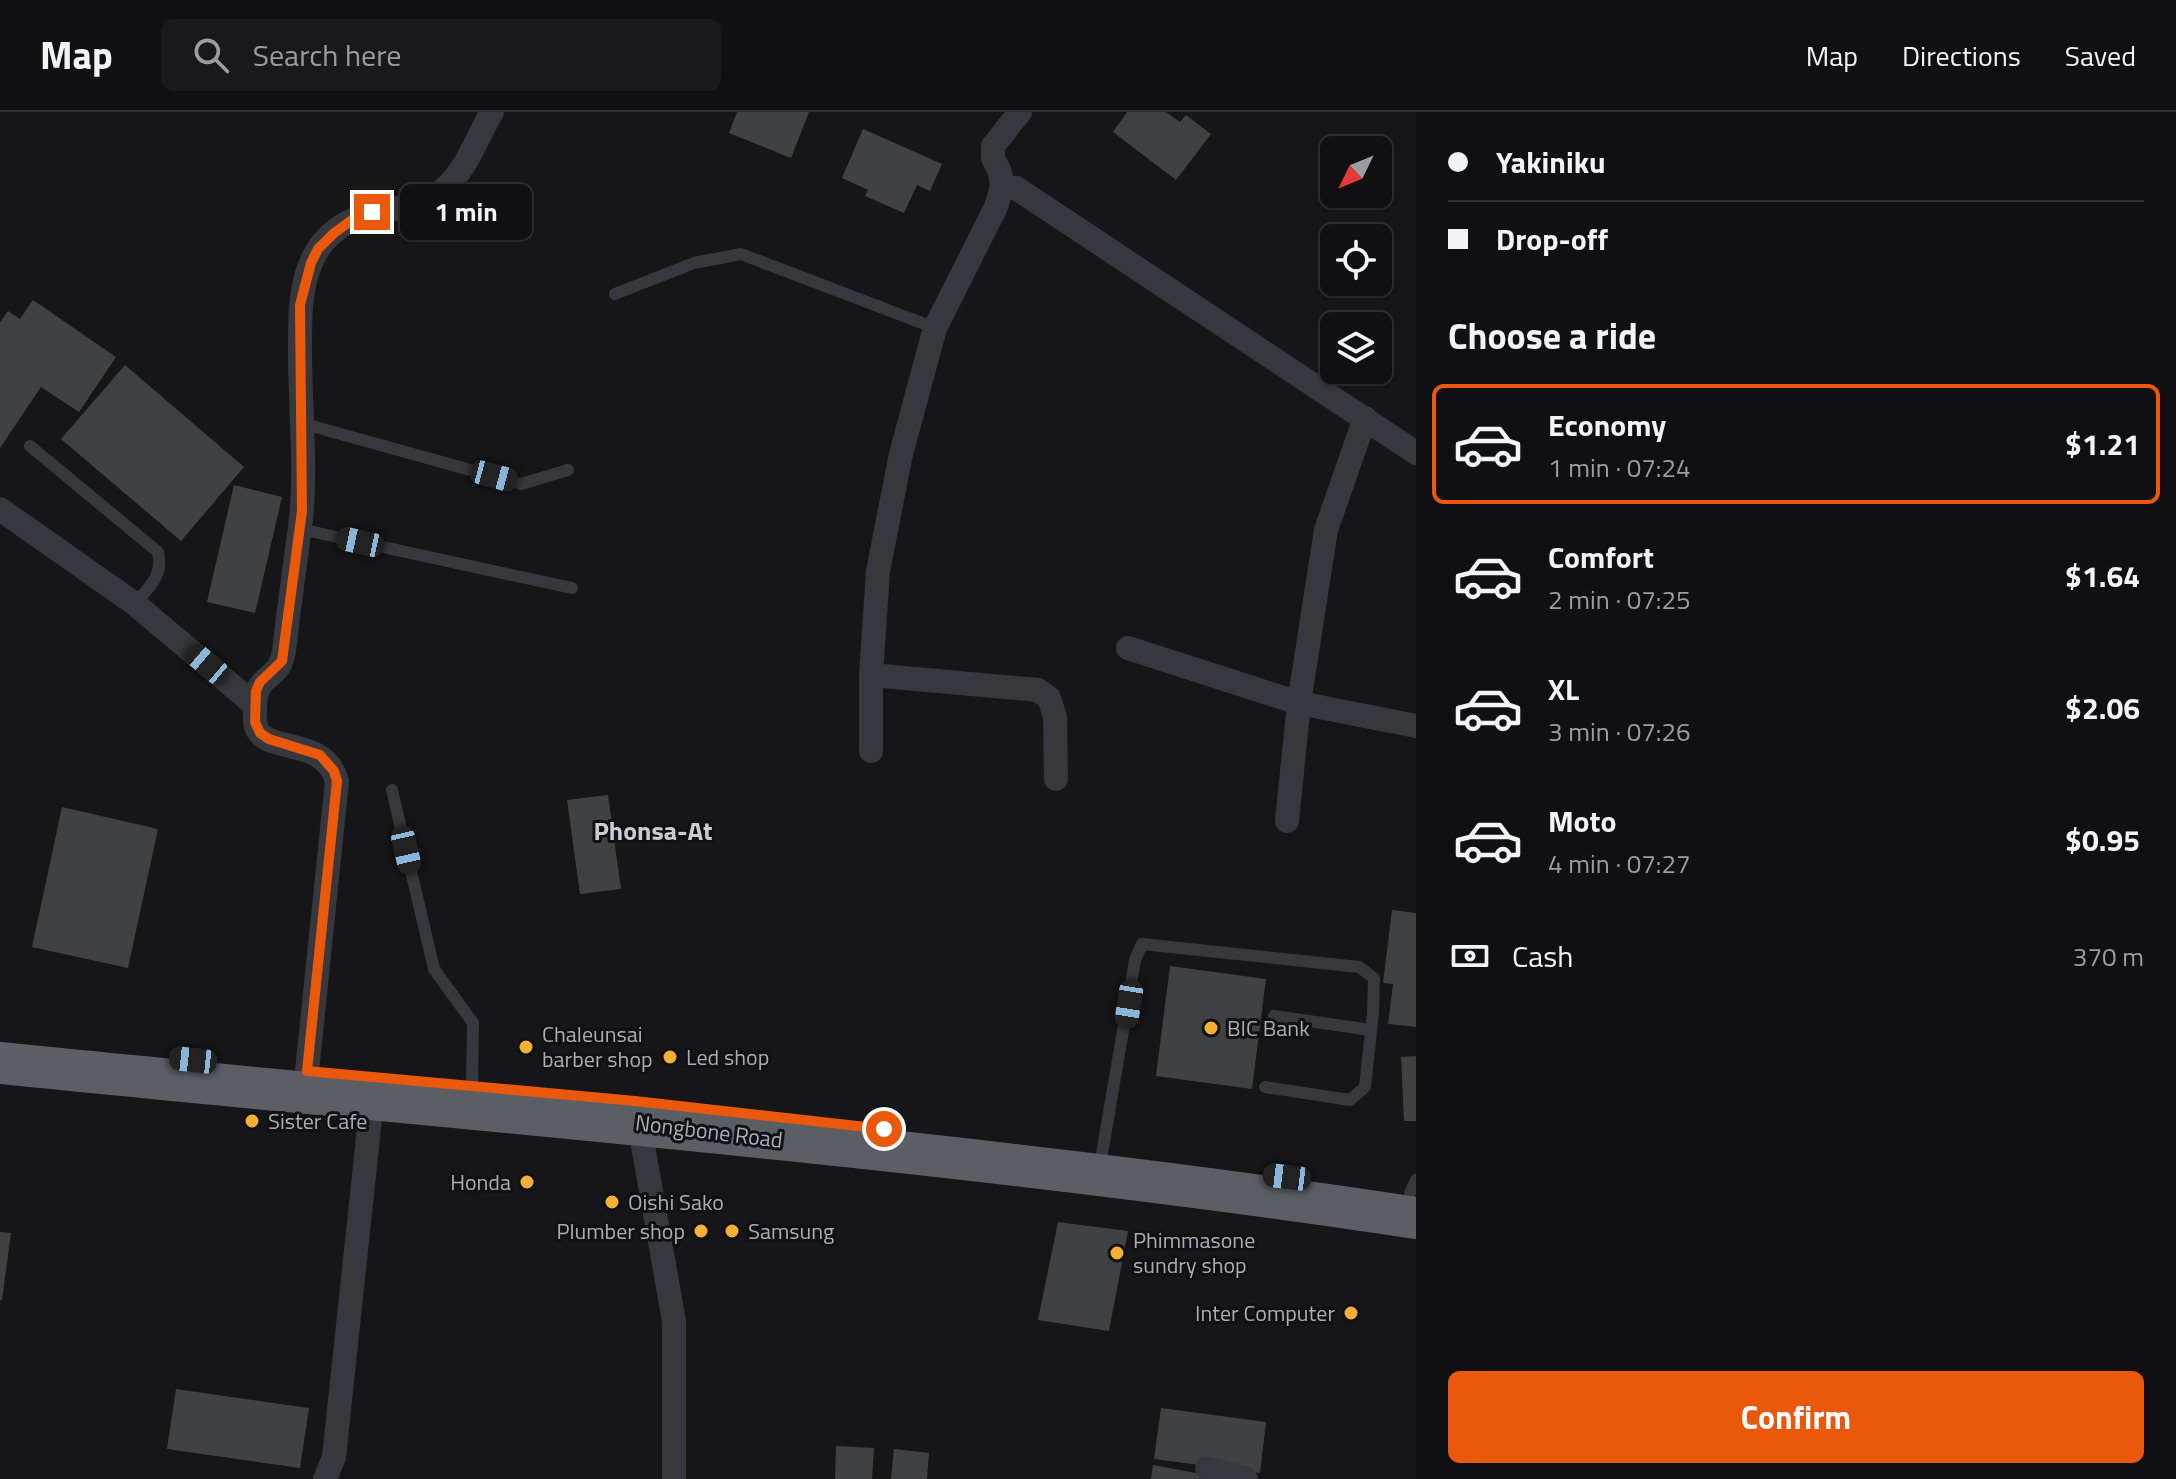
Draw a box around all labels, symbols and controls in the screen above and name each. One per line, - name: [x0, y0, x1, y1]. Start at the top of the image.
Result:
- search box: [161, 19, 721, 91]
- text: Map: [40, 26, 113, 84]
- text: Search here: [253, 32, 402, 78]
- icon: search: [189, 33, 233, 77]
- text: Map: [1806, 34, 1858, 77]
- text: Directions: [1902, 34, 2021, 77]
- text: Saved: [2065, 34, 2136, 77]
- north arrow: [1320, 136, 1392, 208]
- map controls: [1320, 136, 1392, 384]
- text: Yakiniku: [1496, 139, 1606, 185]
- callout: 1 min: [400, 184, 532, 240]
- text: 1 min: [434, 192, 498, 231]
- route end: [354, 194, 390, 230]
- text: Drop-off: [1496, 216, 1608, 262]
- button: locate: [1320, 224, 1392, 296]
- text: Choose a ride: [1448, 308, 1656, 363]
- button: layers: [1320, 312, 1392, 384]
- text: Economy: [1548, 402, 1666, 448]
- icon: car: [1452, 408, 1524, 480]
- text: $1.21: [2065, 421, 2140, 467]
- text: 1 min · 07:24: [1548, 448, 1691, 487]
- car: [468, 458, 520, 494]
- car: [334, 525, 386, 559]
- text: Comfort: [1548, 534, 1654, 580]
- icon: car: [1452, 540, 1524, 612]
- text: $1.64: [2065, 553, 2140, 599]
- text: 2 min · 07:25: [1548, 580, 1691, 619]
- car: [181, 639, 233, 689]
- text: XL: [1548, 666, 1579, 712]
- icon: car: [1452, 672, 1524, 744]
- text: $2.06: [2065, 685, 2140, 731]
- text: 3 min · 07:26: [1548, 712, 1691, 751]
- text: Moto: [1548, 798, 1616, 844]
- icon: car: [1452, 804, 1524, 876]
- district label: Phonsa-At: [594, 811, 712, 850]
- text: $0.95: [2065, 817, 2140, 863]
- car: [389, 824, 423, 876]
- text: 4 min · 07:27: [1548, 844, 1691, 883]
- text: Cash: [1512, 933, 1573, 979]
- icon: cash: [1448, 934, 1492, 978]
- text: 370 m: [2073, 937, 2144, 976]
- car: [1113, 978, 1145, 1030]
- place label: BIC Bank: [1227, 1011, 1310, 1045]
- place label: Chaleunsai barber shop: [542, 1017, 653, 1076]
- marker: BIC Bank: [1202, 1019, 1220, 1037]
- marker: Chaleunsai barber shop: [517, 1038, 535, 1056]
- place label: Led shop: [686, 1040, 769, 1074]
- car: [168, 1046, 218, 1074]
- marker: Led shop: [661, 1048, 679, 1066]
- place label: Sister Cafe: [268, 1104, 367, 1138]
- street label: Nongbone Road: [633, 1105, 785, 1157]
- route start: [866, 1111, 902, 1147]
- marker: Sister Cafe: [243, 1112, 261, 1130]
- car: [1262, 1162, 1312, 1192]
- place label: Honda: [450, 1165, 511, 1199]
- marker: Honda: [518, 1173, 536, 1191]
- place label: Oishi Sako: [628, 1185, 724, 1219]
- marker: Oishi Sako: [603, 1193, 621, 1211]
- place label: Plumber shop: [556, 1214, 685, 1248]
- place label: Samsung: [748, 1214, 834, 1248]
- marker: Plumber shop: [692, 1222, 710, 1240]
- marker: Samsung: [723, 1222, 741, 1240]
- place label: Phimmasone sundry shop: [1133, 1223, 1255, 1282]
- marker: Phimmasone sundry shop: [1108, 1244, 1126, 1262]
- place label: Inter Computer: [1195, 1296, 1335, 1330]
- marker: Inter Computer: [1342, 1304, 1360, 1322]
- button: Confirm: [1448, 1371, 2144, 1463]

